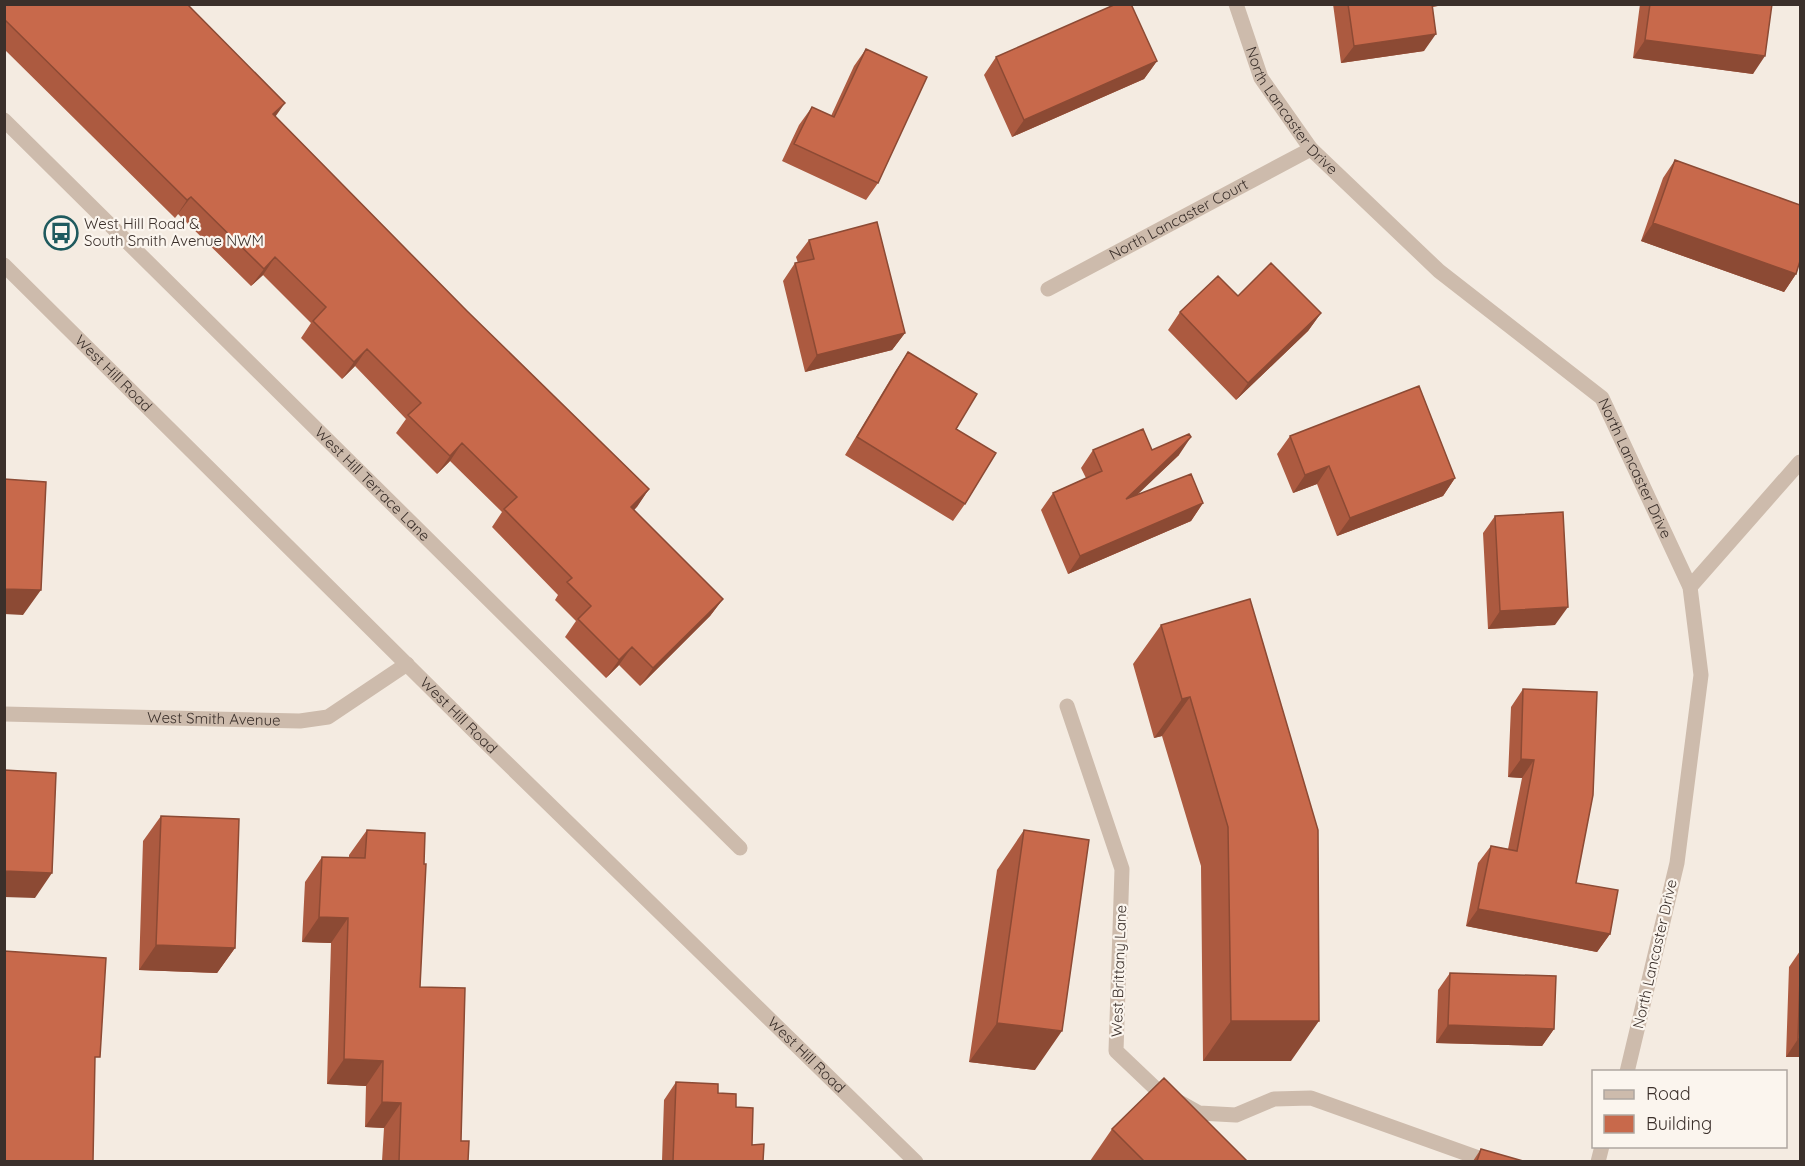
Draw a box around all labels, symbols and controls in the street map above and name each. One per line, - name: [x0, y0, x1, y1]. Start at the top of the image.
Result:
- street label: North Lancaster Drive: [1242, 44, 1342, 179]
- street label: North Lancaster Court: [1106, 174, 1251, 264]
- place label: West Hill Road & South Smith Avenue NWM: [84, 214, 264, 250]
- bus stop icon: West Hill Road & South Smith Avenue NWM: [43, 215, 79, 251]
- street label: West Hill Road: [71, 331, 156, 415]
- street label: North Lancaster Drive: [1594, 395, 1676, 541]
- street label: West Hill Terrace Lane: [311, 423, 434, 545]
- street label: West Hill Road: [416, 673, 502, 758]
- street label: West Smith Avenue: [147, 707, 281, 730]
- street label: North Lancaster Drive: [1628, 877, 1681, 1030]
- street label: West Brittany Lane: [1107, 904, 1130, 1037]
- street label: West Hill Road: [764, 1013, 850, 1097]
- legend: [1592, 1070, 1787, 1148]
- text: Road: [1646, 1082, 1691, 1105]
- text: Building: [1646, 1112, 1712, 1135]

